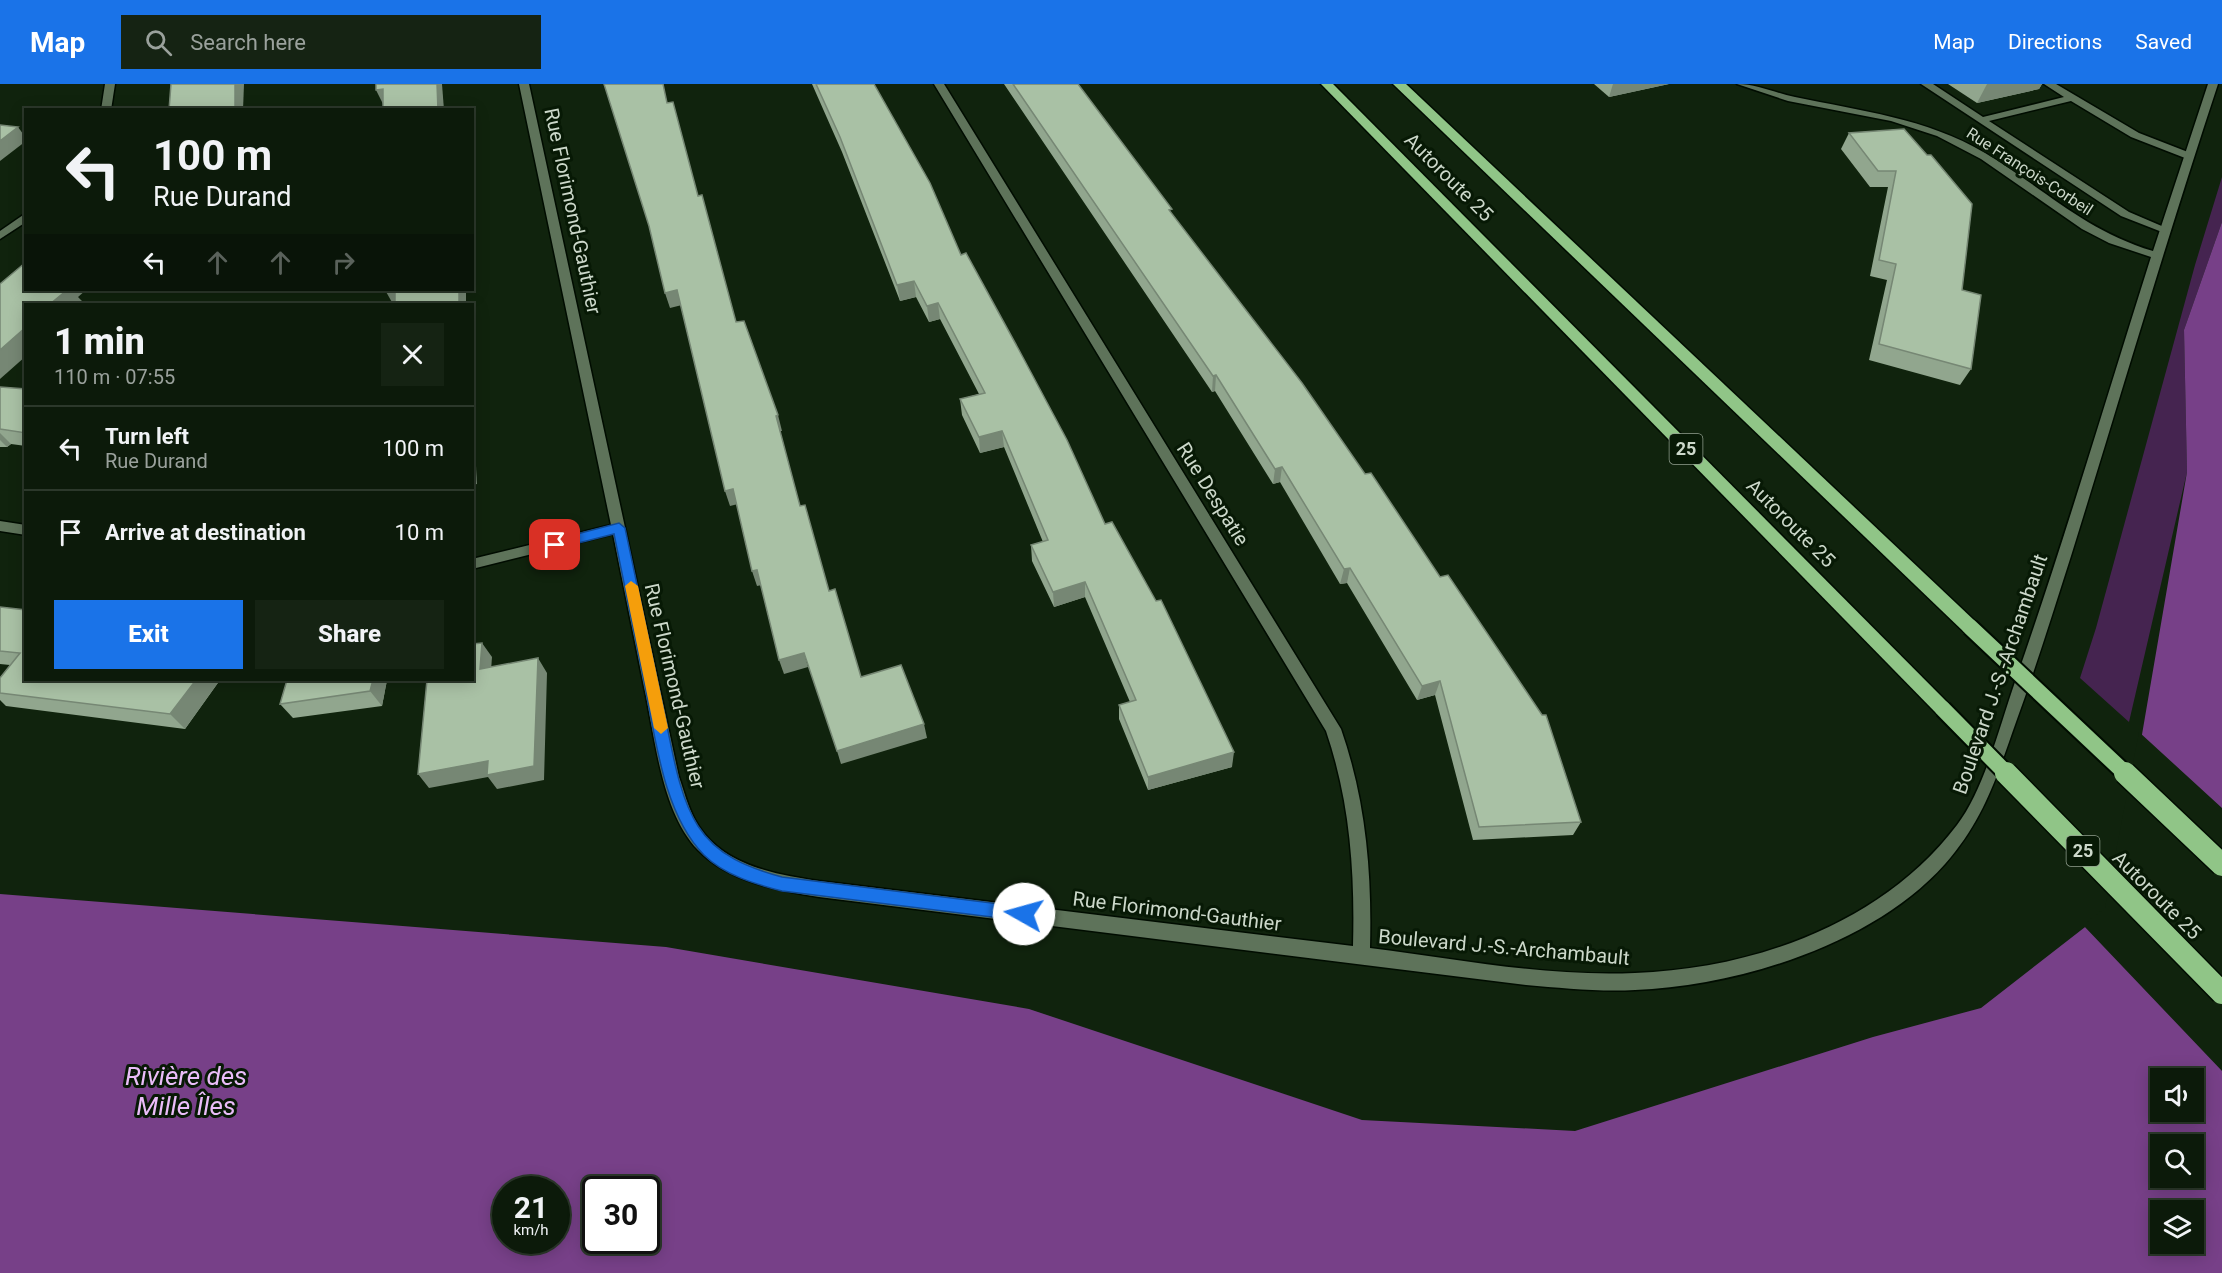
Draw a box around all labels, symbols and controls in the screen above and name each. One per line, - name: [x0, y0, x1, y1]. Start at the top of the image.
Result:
- search box: [121, 15, 541, 69]
- text: Map: [30, 26, 85, 59]
- icon: search: [142, 26, 175, 59]
- text: Search here: [190, 30, 306, 55]
- text: Map: [1933, 30, 1975, 54]
- text: Directions: [2008, 30, 2102, 54]
- text: Saved: [2135, 30, 2192, 54]
- street label: Rue Florimond-Gauthier: [539, 106, 607, 316]
- street label: Rue François-Corbeil: [1963, 124, 2096, 219]
- street label: Autoroute 25: [1400, 128, 1498, 226]
- text: 100 m: [153, 131, 272, 180]
- icon: left: [54, 132, 132, 210]
- text: Rue Durand: [153, 181, 292, 213]
- icon: left: [138, 246, 171, 279]
- icon: ahead: [201, 246, 234, 279]
- icon: ahead: [264, 246, 297, 279]
- icon: right: [327, 246, 360, 279]
- text: 1 min: [54, 321, 145, 363]
- button: close: [381, 323, 444, 386]
- text: 110 m · 07:55: [54, 365, 175, 389]
- text: Turn left: [105, 424, 189, 449]
- icon: left: [54, 432, 87, 465]
- road number: 25: [1670, 434, 1702, 464]
- text: 100 m: [382, 436, 444, 461]
- street label: Rue Despatie: [1172, 438, 1254, 550]
- text: Rue Durand: [105, 449, 208, 473]
- street label: Autoroute 25: [1742, 474, 1840, 572]
- icon: arrive: [54, 516, 87, 549]
- pin: [529, 519, 580, 570]
- text: Arrive at destination: [105, 520, 306, 545]
- text: 10 m: [395, 520, 444, 545]
- icon: arrive: [538, 528, 571, 561]
- street label: Boulevard J.-S.-Archambault: [1948, 551, 2052, 797]
- street label: Rue Florimond-Gauthier: [640, 581, 710, 791]
- button: Exit: [54, 600, 243, 669]
- button: Share: [255, 600, 444, 669]
- road number: 25: [2066, 836, 2100, 866]
- street label: Autoroute 25: [2108, 846, 2206, 944]
- position arrow: [992, 882, 1056, 946]
- street label: Rue Florimond-Gauthier: [1071, 886, 1283, 936]
- street label: Boulevard J.-S.-Archambault: [1377, 924, 1631, 970]
- water label: Rivière des Mille Îles: [125, 1061, 247, 1121]
- map controls: [2150, 1068, 2204, 1254]
- button: sound: [2150, 1068, 2204, 1122]
- button: search: [2150, 1134, 2204, 1188]
- speed limit sign: 30: [582, 1176, 660, 1254]
- text: 21: [514, 1190, 548, 1225]
- button: layers: [2150, 1200, 2204, 1254]
- text: km/h: [513, 1221, 549, 1239]

